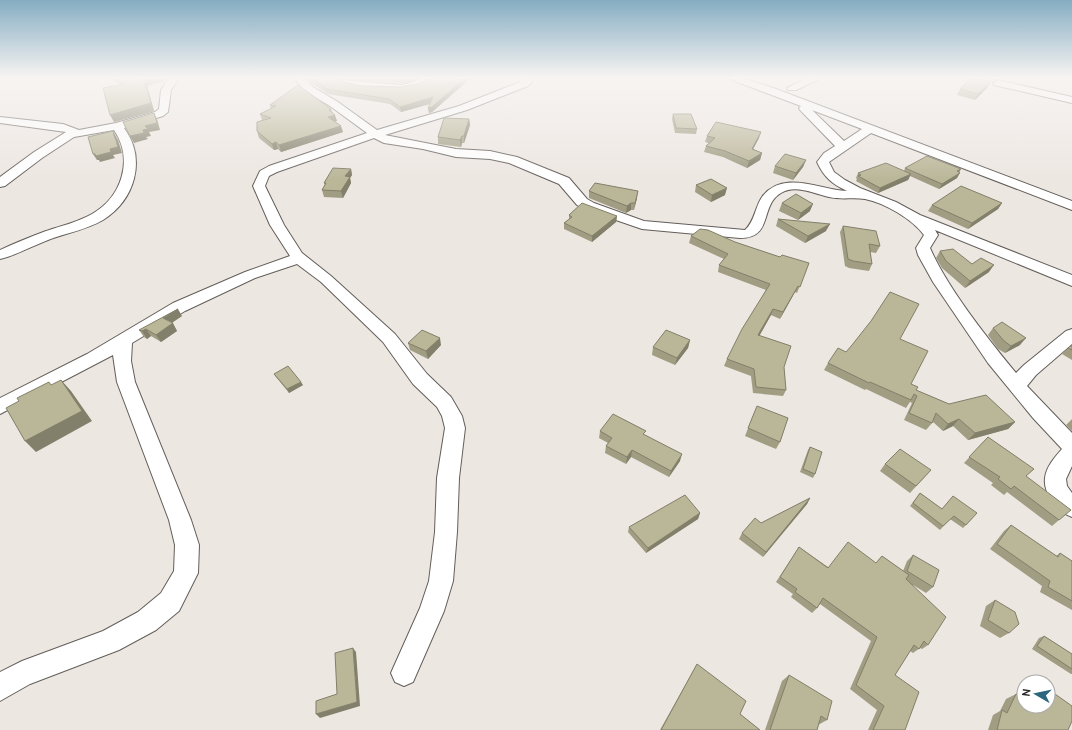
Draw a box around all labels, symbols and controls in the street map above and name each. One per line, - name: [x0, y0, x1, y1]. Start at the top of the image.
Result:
- north arrow: [1016, 674, 1056, 714]
- text: N: [1019, 688, 1034, 697]

